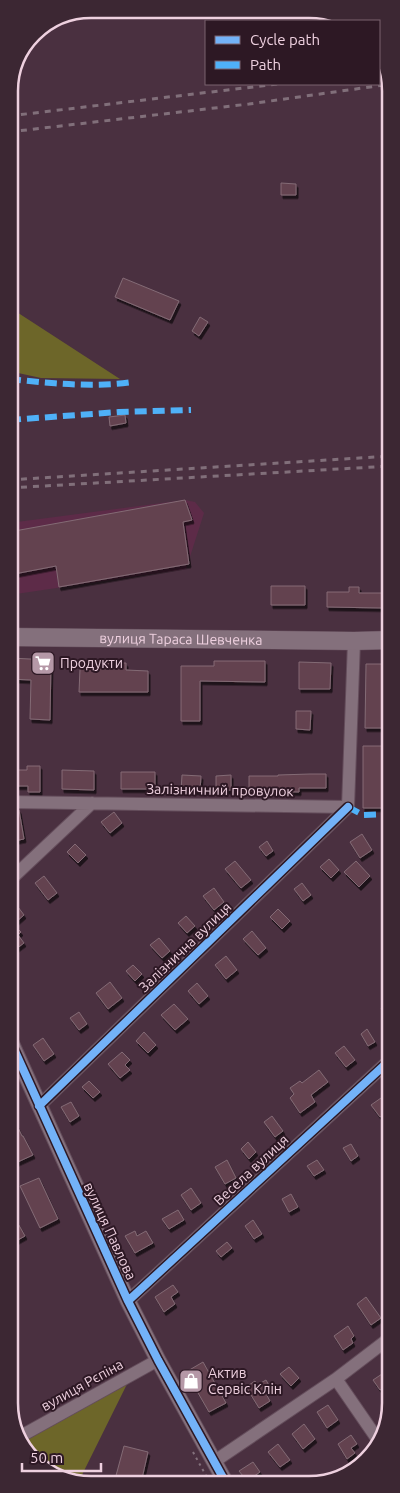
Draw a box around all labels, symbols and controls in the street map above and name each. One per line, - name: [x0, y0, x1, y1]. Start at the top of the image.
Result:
- legend: [205, 20, 380, 85]
- text: Cycle path: [250, 31, 320, 48]
- text: Path: [250, 56, 281, 73]
- street label: вулиця Тараса Шевченка: [99, 630, 263, 648]
- supermarket icon: Продукти: [30, 650, 56, 676]
- place label: Продукти: [60, 655, 123, 671]
- street label: Залізничний провулок: [146, 781, 294, 799]
- street label: Залізнична вулиця: [136, 899, 234, 995]
- street label: Весела вулиця: [210, 1131, 292, 1209]
- street label: вулиця Павлова: [80, 1180, 140, 1282]
- street label: вулиця Рєпіна: [38, 1356, 126, 1414]
- place label: Актив Сервiс Клiн: [208, 1365, 282, 1397]
- shop icon: Актив Сервiс Клiн: [178, 1368, 204, 1394]
- scale bar: [22, 1440, 101, 1472]
- text: 50 m: [30, 1449, 63, 1466]

